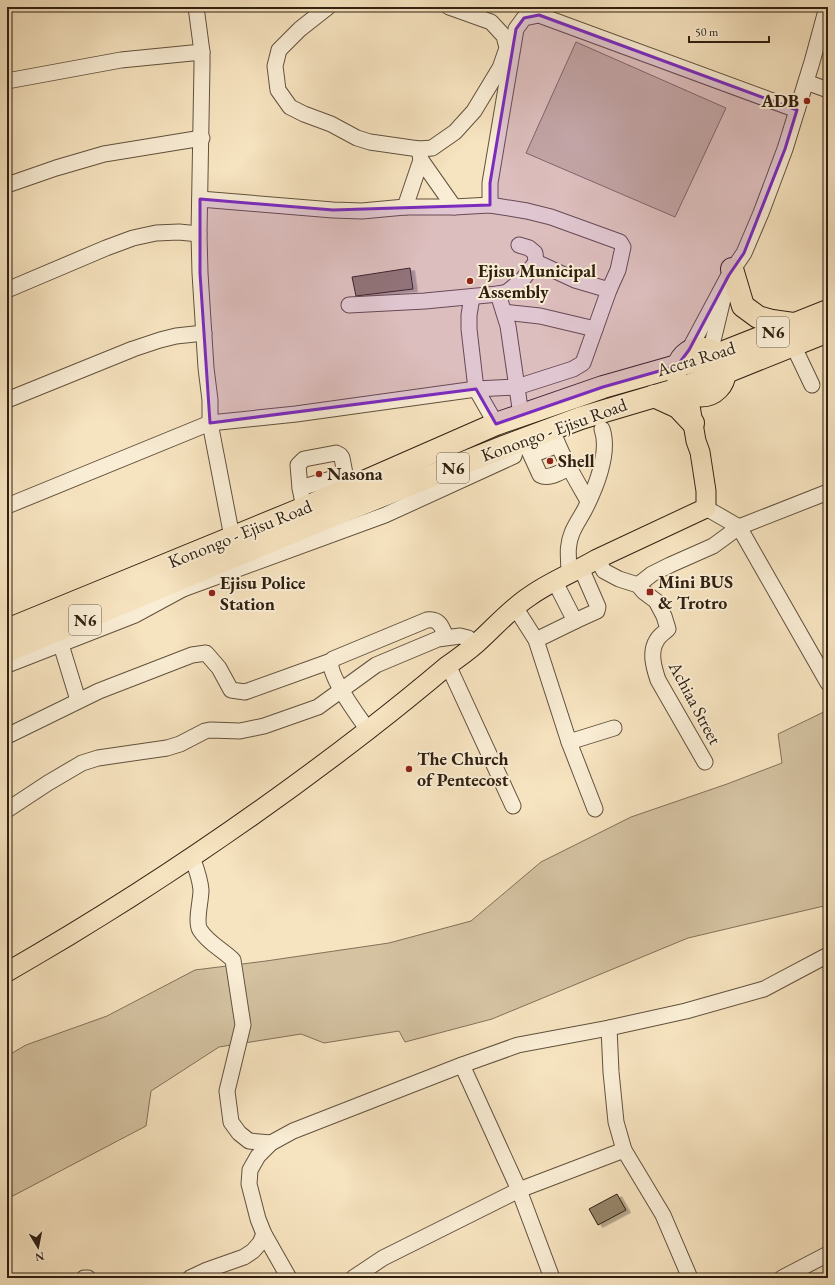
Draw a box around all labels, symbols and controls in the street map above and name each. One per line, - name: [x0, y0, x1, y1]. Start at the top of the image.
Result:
- scale bar: [689, 18, 769, 44]
- text: 50 m: [695, 24, 719, 40]
- place label: ADB: [760, 89, 799, 112]
- marker: ADB: [802, 96, 812, 106]
- place label: Ejisu Municipal Assembly: [477, 259, 596, 303]
- marker: Ejisu Municipal Assembly: [465, 276, 475, 286]
- road number: N6: [757, 317, 789, 347]
- street label: Accra Road: [653, 335, 739, 382]
- street label: Konongo - Ejisu Road: [478, 392, 631, 467]
- place label: Shell: [558, 449, 595, 472]
- road number: N6: [437, 453, 469, 483]
- marker: Shell: [545, 456, 555, 466]
- place label: Nasona: [327, 462, 383, 485]
- marker: Nasona: [314, 469, 324, 479]
- street label: Konongo - Ejisu Road: [164, 494, 316, 573]
- place label: Mini BUS & Trotro: [658, 570, 733, 614]
- place label: Ejisu Police Station: [220, 571, 306, 615]
- marker: Mini BUS & Trotro: [645, 587, 655, 597]
- marker: Ejisu Police Station: [207, 588, 217, 598]
- road number: N6: [69, 605, 101, 635]
- street label: Achiaa Street: [663, 656, 727, 749]
- place label: The Church of Pentecost: [417, 747, 509, 791]
- marker: The Church of Pentecost: [404, 764, 414, 774]
- north arrow: [18, 1227, 58, 1267]
- text: N: [34, 1249, 45, 1265]

